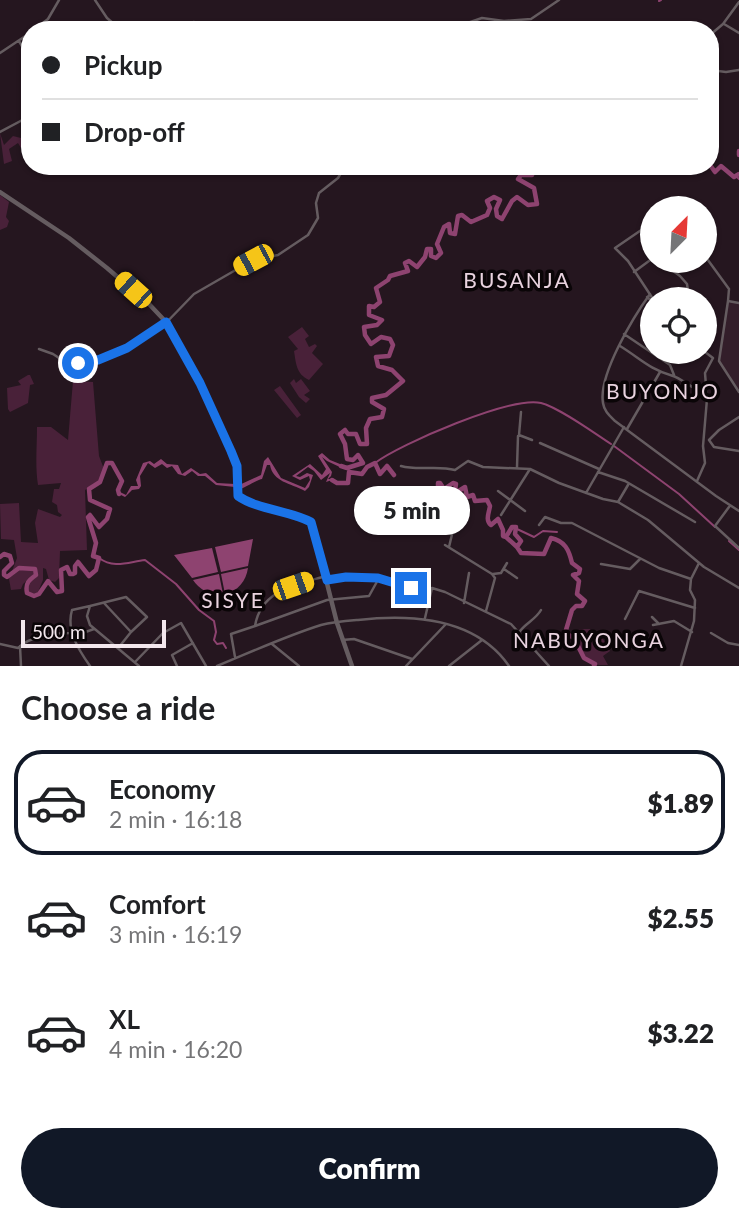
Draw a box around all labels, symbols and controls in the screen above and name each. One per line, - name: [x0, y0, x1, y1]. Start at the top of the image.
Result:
- text: Pickup: [84, 49, 163, 81]
- text: Drop-off: [84, 116, 185, 148]
- north arrow: [640, 196, 718, 273]
- map controls: [640, 196, 717, 364]
- car: [230, 241, 277, 279]
- district label: BUSANJA: [463, 267, 571, 292]
- car: [111, 268, 156, 312]
- button: locate: [640, 287, 717, 364]
- route start: [62, 347, 94, 379]
- district label: BUYONJO: [606, 378, 720, 403]
- callout: 5 min: [353, 486, 469, 536]
- text: 5 min: [383, 496, 441, 524]
- car: [270, 569, 317, 603]
- route end: [395, 572, 427, 604]
- district label: SISYE: [201, 587, 265, 612]
- scale bar: [21, 617, 166, 648]
- text: 500 m: [32, 620, 86, 643]
- district label: NABUYONGA: [513, 627, 665, 652]
- text: Choose a ride: [21, 688, 215, 727]
- icon: car: [25, 771, 88, 834]
- text: Economy: [109, 773, 215, 805]
- text: $1.89: [647, 787, 714, 819]
- text: 2 min · 16:18: [109, 805, 242, 833]
- icon: car: [25, 886, 88, 949]
- text: Comfort: [109, 888, 206, 920]
- text: $2.55: [647, 902, 714, 934]
- text: 3 min · 16:19: [109, 920, 242, 948]
- icon: car: [25, 1001, 88, 1064]
- text: XL: [109, 1003, 140, 1035]
- text: $3.22: [647, 1017, 714, 1049]
- text: 4 min · 16:20: [109, 1035, 242, 1063]
- button: Confirm: [21, 1128, 718, 1208]

